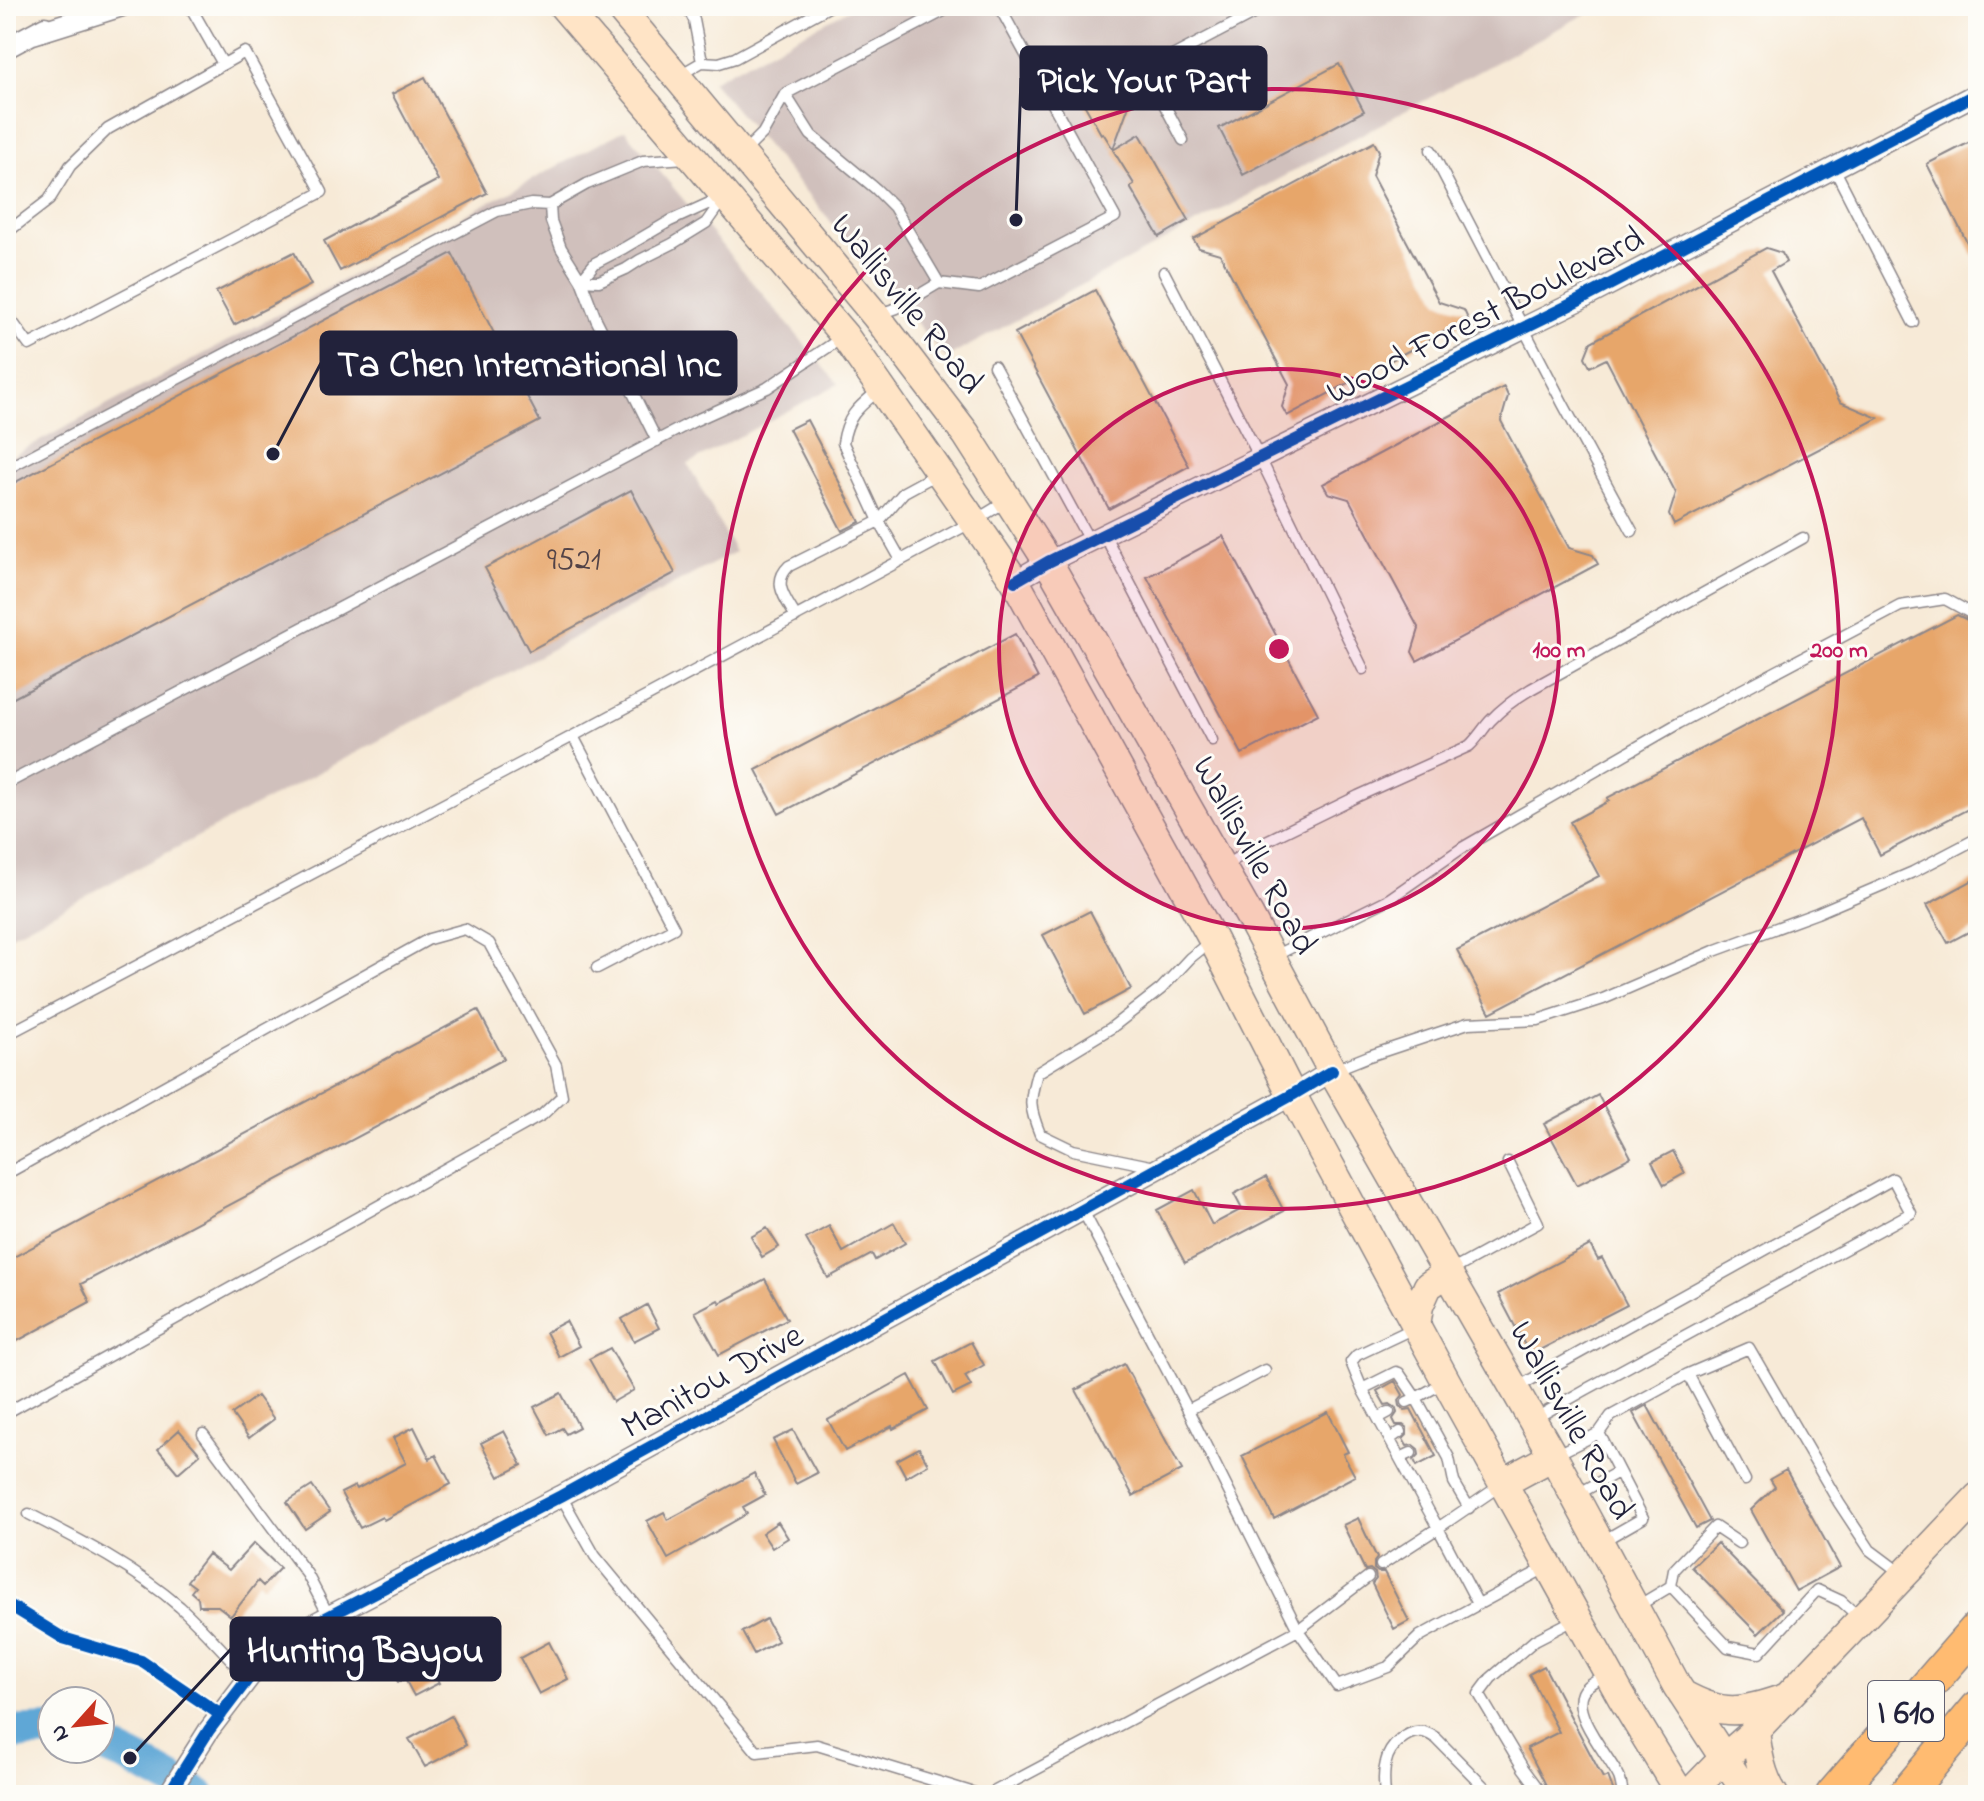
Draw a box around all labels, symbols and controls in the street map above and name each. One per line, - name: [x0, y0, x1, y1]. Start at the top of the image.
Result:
- callout: Pick Your Part: [1021, 47, 1266, 109]
- text: Pick Your Part: [1037, 55, 1251, 111]
- street label: Wallisville Road: [816, 203, 995, 407]
- street label: Wood Forest Boulevard: [1318, 214, 1654, 420]
- callout: Ta Chen International Inc: [321, 332, 736, 394]
- text: Ta Chen International Inc: [337, 339, 722, 395]
- house number: 9521: [547, 538, 601, 585]
- text: 100 m: [1533, 634, 1586, 669]
- text: 200 m: [1809, 634, 1868, 669]
- centre of rings: [1265, 635, 1293, 663]
- street label: Wallisville Road: [1177, 747, 1330, 965]
- street label: Manitou Drive: [612, 1311, 815, 1455]
- street label: Wallisville Road: [1494, 1312, 1647, 1530]
- callout: Hunting Bayou: [231, 1618, 500, 1680]
- text: Hunting Bayou: [246, 1625, 484, 1681]
- road number: I 610: [1868, 1681, 1944, 1741]
- north arrow: [36, 1685, 116, 1765]
- text: N: [43, 1719, 78, 1747]

